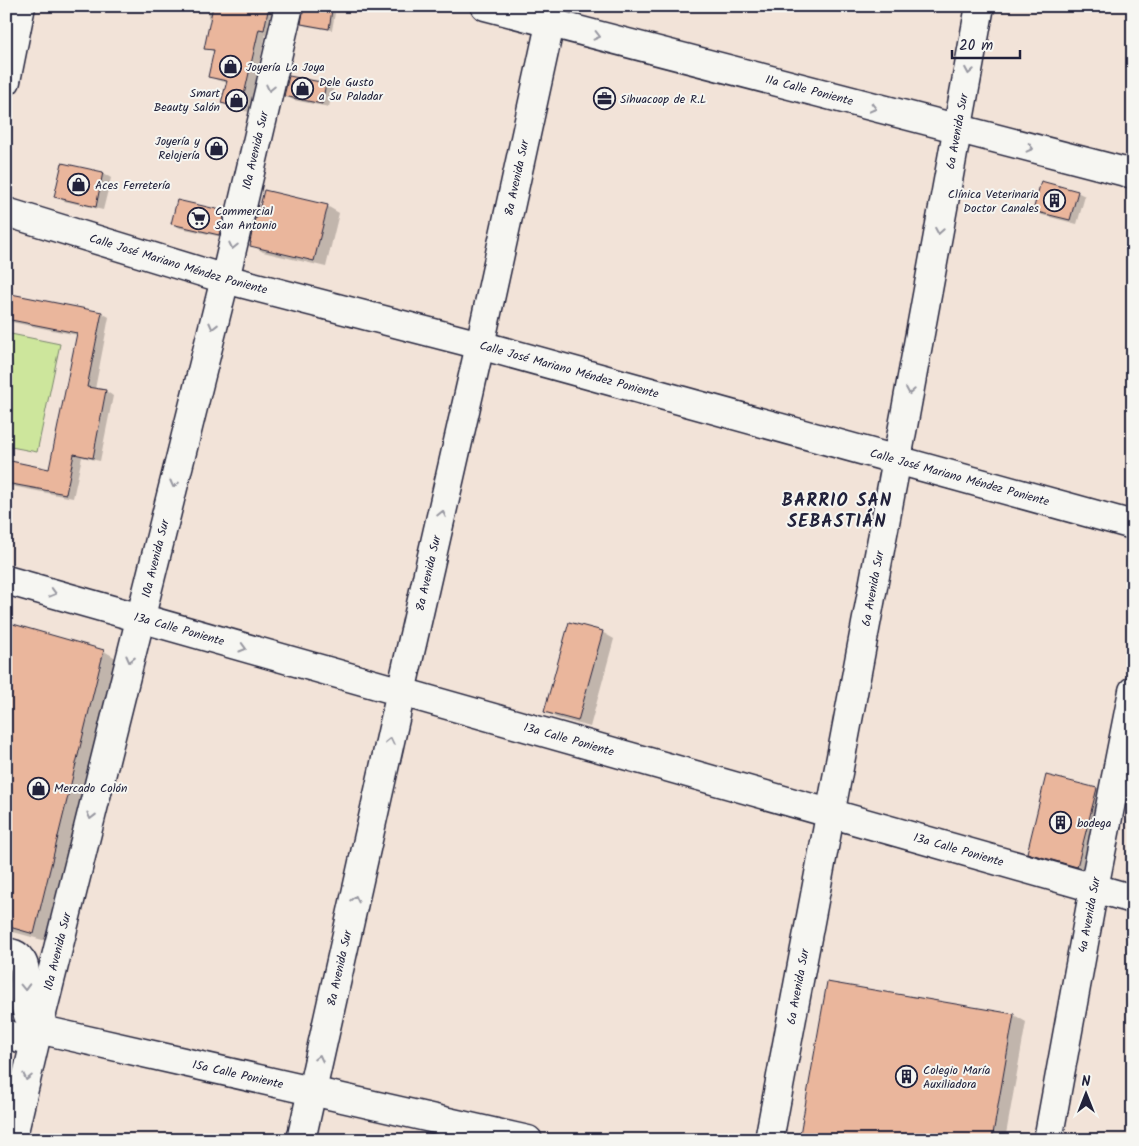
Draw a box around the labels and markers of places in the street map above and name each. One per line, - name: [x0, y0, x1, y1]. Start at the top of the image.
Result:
- shop icon: Joyería La Joya: [218, 55, 242, 79]
- place label: Joyería La Joya: [246, 58, 325, 77]
- place label: Dele Gusto a Su Paladar: [319, 73, 384, 106]
- shop icon: Dele Gusto a Su Paladar: [291, 77, 315, 101]
- place label: Smart Beauty Salón: [154, 84, 220, 117]
- office icon: Sihuacoop de R.L: [592, 87, 616, 111]
- shop icon: Smart Beauty Salón: [224, 88, 248, 112]
- place label: Sihuacoop de R.L: [620, 90, 706, 109]
- place label: Joyería y Relojería: [155, 132, 200, 165]
- shop icon: Joyería y Relojería: [204, 136, 228, 160]
- shop icon: Aces Ferretería: [67, 173, 91, 197]
- place label: Aces Ferretería: [95, 176, 171, 195]
- place label: Clínica Veterinaria Doctor Canales: [948, 185, 1039, 218]
- building icon: Clínica Veterinaria Doctor Canales: [1043, 189, 1067, 213]
- place label: Commercial San Antonio: [215, 202, 277, 235]
- supermarket icon: Commercial San Antonio: [187, 206, 211, 230]
- shop icon: Mercado Colón: [26, 776, 50, 800]
- place label: Mercado Colón: [54, 779, 127, 798]
- building icon: bodega: [1049, 811, 1073, 835]
- place label: bodega: [1077, 814, 1112, 833]
- place label: Colegio María Auxiliadora: [923, 1061, 991, 1094]
- building icon: Colegio María Auxiliadora: [895, 1065, 919, 1089]

